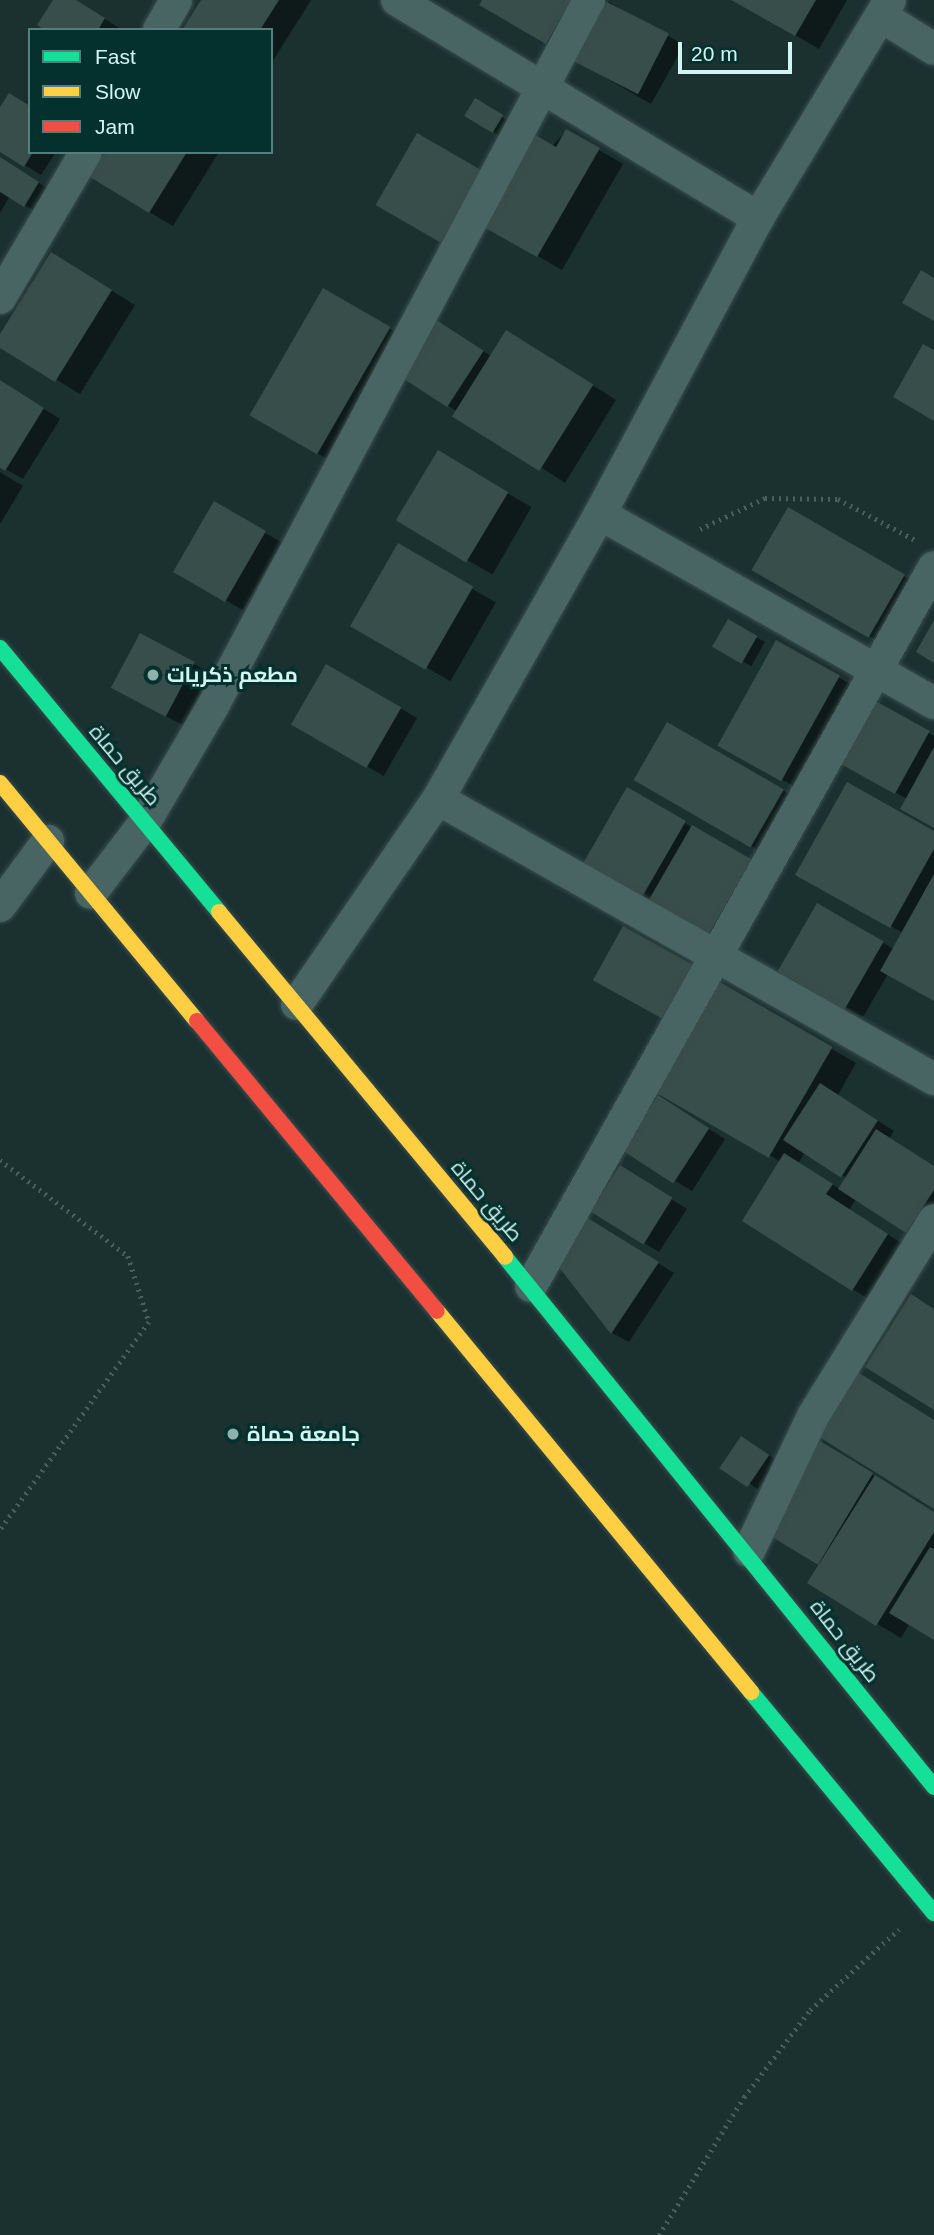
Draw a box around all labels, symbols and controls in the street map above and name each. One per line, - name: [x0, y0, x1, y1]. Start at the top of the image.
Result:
- legend: [28, 28, 273, 154]
- scale bar: [682, 28, 796, 72]
- text: 20 m: [691, 42, 738, 65]
- text: Fast: [95, 45, 136, 68]
- text: Slow: [95, 80, 141, 103]
- text: Jam: [95, 115, 135, 138]
- place label: مطعم ذكريات: [167, 662, 298, 688]
- marker: مطعم ذكريات: [145, 667, 161, 683]
- street label: طريق حماة: [84, 719, 166, 811]
- street label: طريق حماة: [446, 1155, 528, 1247]
- place label: جامعة حماة: [247, 1421, 360, 1447]
- marker: جامعة حماة: [225, 1426, 241, 1442]
- street label: طريق حماة: [805, 1595, 885, 1687]

